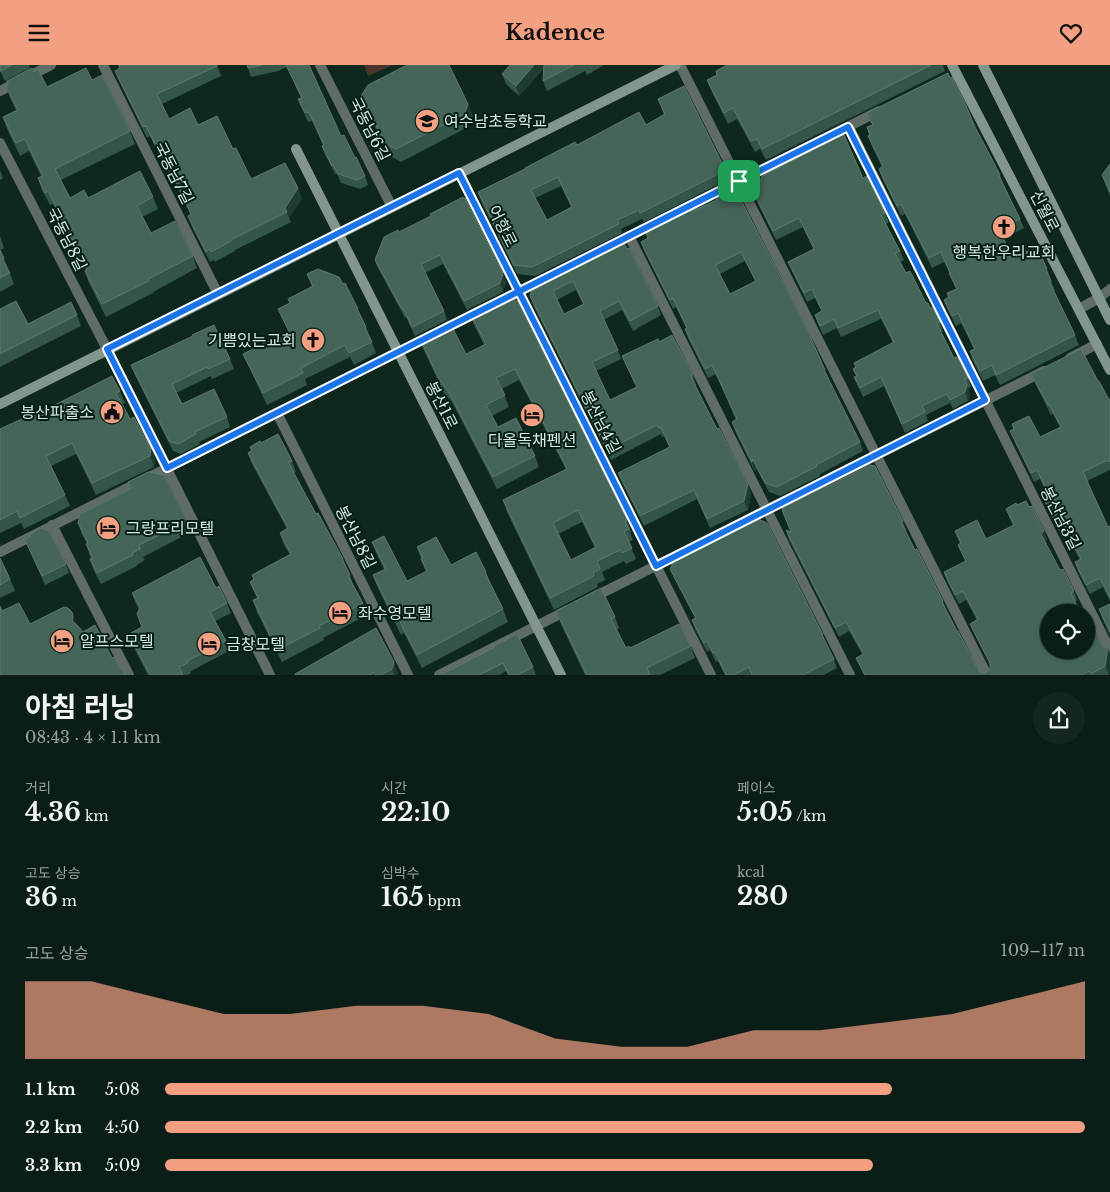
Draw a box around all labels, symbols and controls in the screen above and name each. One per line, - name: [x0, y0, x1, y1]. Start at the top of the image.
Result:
- icon: menu: [25, 19, 53, 47]
- text: Kadence: [505, 19, 605, 46]
- icon: heart: [1057, 19, 1085, 47]
- street label: 국동남6길: [345, 94, 395, 164]
- school or university icon: 여수남초등학교: [414, 108, 440, 134]
- place label: 여수남초등학교: [444, 111, 547, 131]
- street label: 국동남7길: [150, 139, 198, 207]
- pin: [718, 160, 760, 202]
- icon: arrive: [725, 167, 753, 195]
- street label: 신월로: [1026, 187, 1064, 235]
- street label: 어항로: [484, 202, 522, 250]
- street label: 국동남8길: [43, 204, 91, 274]
- church icon: 행복한우리교회: [991, 214, 1017, 240]
- place label: 행복한우리교회: [952, 242, 1056, 262]
- church icon: 기쁨있는교회: [300, 327, 326, 353]
- place label: 기쁨있는교회: [208, 330, 296, 350]
- street label: 봉산1로: [421, 378, 463, 433]
- street label: 봉산남4길: [577, 387, 625, 457]
- public building icon: 봉산파출소: [99, 399, 125, 425]
- place label: 봉산파출소: [20, 402, 94, 422]
- hotel icon: 다올독채펜션: [519, 402, 545, 428]
- place label: 다올독채펜션: [488, 430, 576, 450]
- street label: 봉산남3길: [1036, 483, 1086, 553]
- street label: 봉산남8길: [332, 502, 380, 572]
- hotel icon: 그랑프리모텔: [95, 515, 121, 541]
- place label: 그랑프리모텔: [126, 518, 214, 538]
- hotel icon: 좌수영모텔: [327, 600, 353, 626]
- place label: 좌수영모텔: [358, 603, 432, 623]
- map controls: [1040, 604, 1095, 659]
- button: locate: [1040, 604, 1095, 659]
- hotel icon: 알프스모텔: [49, 628, 75, 654]
- place label: 알프스모텔: [80, 631, 154, 651]
- hotel icon: 금창모텔: [196, 631, 222, 657]
- place label: 금창모텔: [226, 634, 285, 654]
- text: 아침 러닝: [25, 690, 136, 725]
- button: share: [1033, 692, 1085, 744]
- text: 08:43 · 4 × 1.1 km: [25, 727, 161, 747]
- text: 거리: [25, 779, 51, 797]
- text: 시간: [381, 779, 407, 797]
- text: 페이스: [737, 779, 776, 797]
- text: 4.36: [25, 797, 81, 828]
- text: 22:10: [381, 797, 450, 828]
- text: 5:05: [737, 797, 793, 828]
- text: km: [81, 807, 109, 825]
- text: /km: [793, 807, 826, 825]
- text: kcal: [737, 863, 765, 881]
- text: 고도 상승: [25, 864, 81, 882]
- text: 심박수: [381, 864, 420, 882]
- text: 280: [737, 881, 788, 912]
- text: 36: [25, 882, 58, 913]
- text: 165: [381, 882, 424, 913]
- text: m: [58, 892, 77, 910]
- text: bpm: [424, 892, 461, 910]
- text: 109–117 m: [1001, 940, 1085, 960]
- text: 고도 상승: [25, 943, 88, 963]
- text: 1.1 km: [25, 1079, 76, 1099]
- text: 5:08: [105, 1079, 140, 1099]
- text: 2.2 km: [25, 1117, 83, 1137]
- text: 4:50: [105, 1117, 139, 1137]
- text: 3.3 km: [25, 1155, 82, 1175]
- text: 5:09: [105, 1155, 140, 1175]

